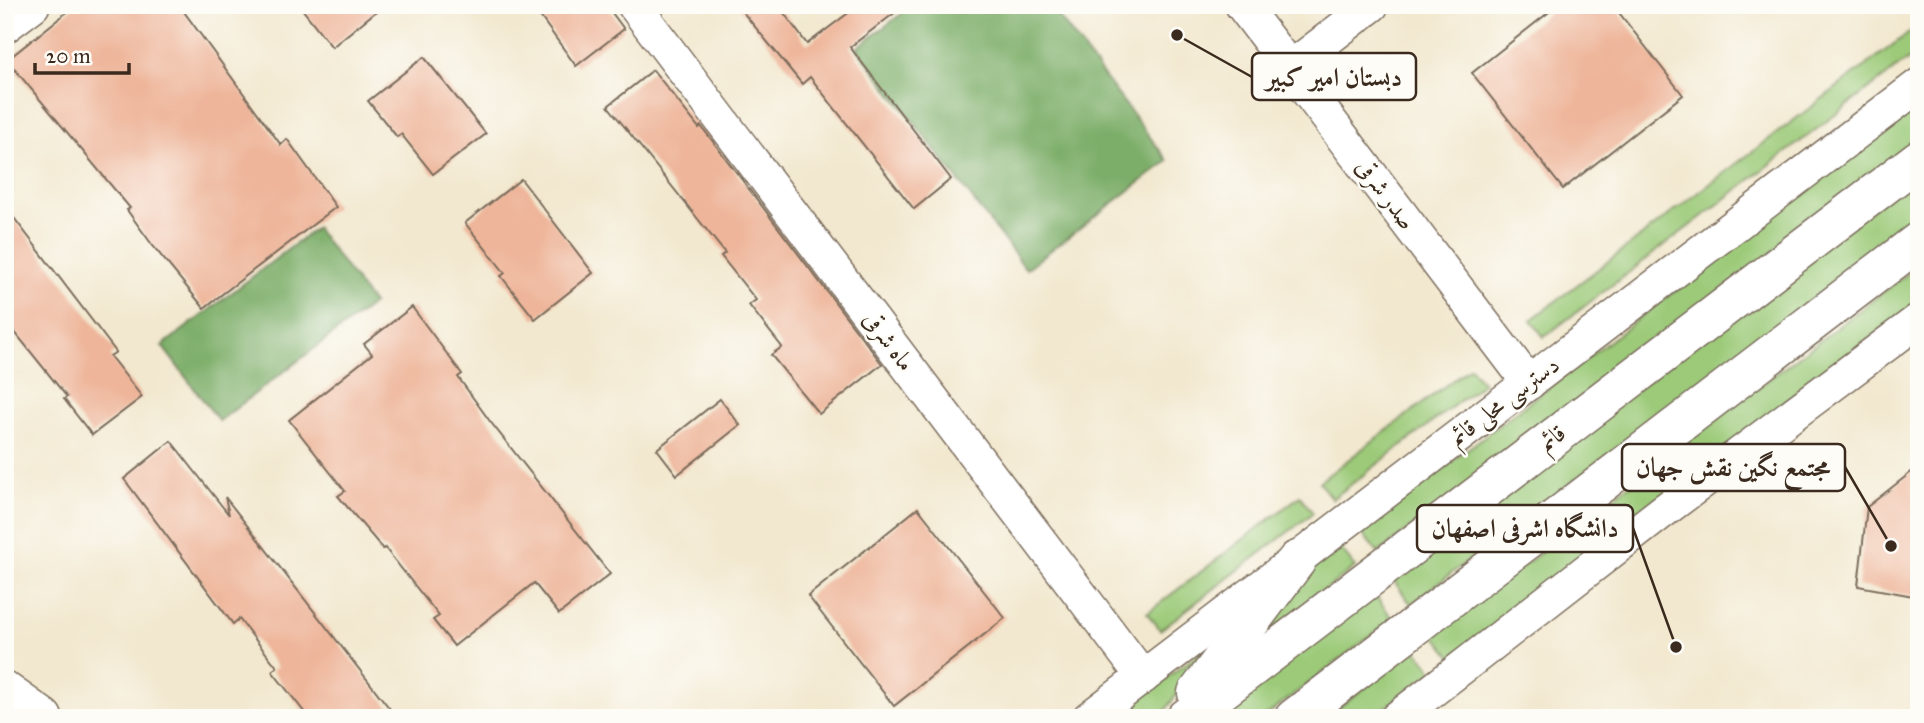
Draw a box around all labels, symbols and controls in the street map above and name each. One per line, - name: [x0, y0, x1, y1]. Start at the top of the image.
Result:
- scale bar: [35, 32, 130, 76]
- text: 20 m: [46, 43, 91, 69]
- callout: دبستان امیر کبیر: [1252, 53, 1416, 100]
- text: دبستان امیر کبیر: [1263, 61, 1402, 93]
- street label: صدر شرقی: [1349, 152, 1422, 236]
- street label: ماه شرقی: [856, 305, 921, 378]
- street label: دسترسی محلی قائم: [1443, 350, 1565, 452]
- street label: قائم: [1533, 418, 1571, 458]
- callout: مجتمع نگین نقش جهان: [1622, 444, 1845, 491]
- text: مجتمع نگین نقش جهان: [1636, 450, 1832, 491]
- callout: دانشگاه اشرفی اصفهان: [1417, 505, 1633, 552]
- text: دانشگاه اشرفی اصفهان: [1431, 511, 1619, 546]

